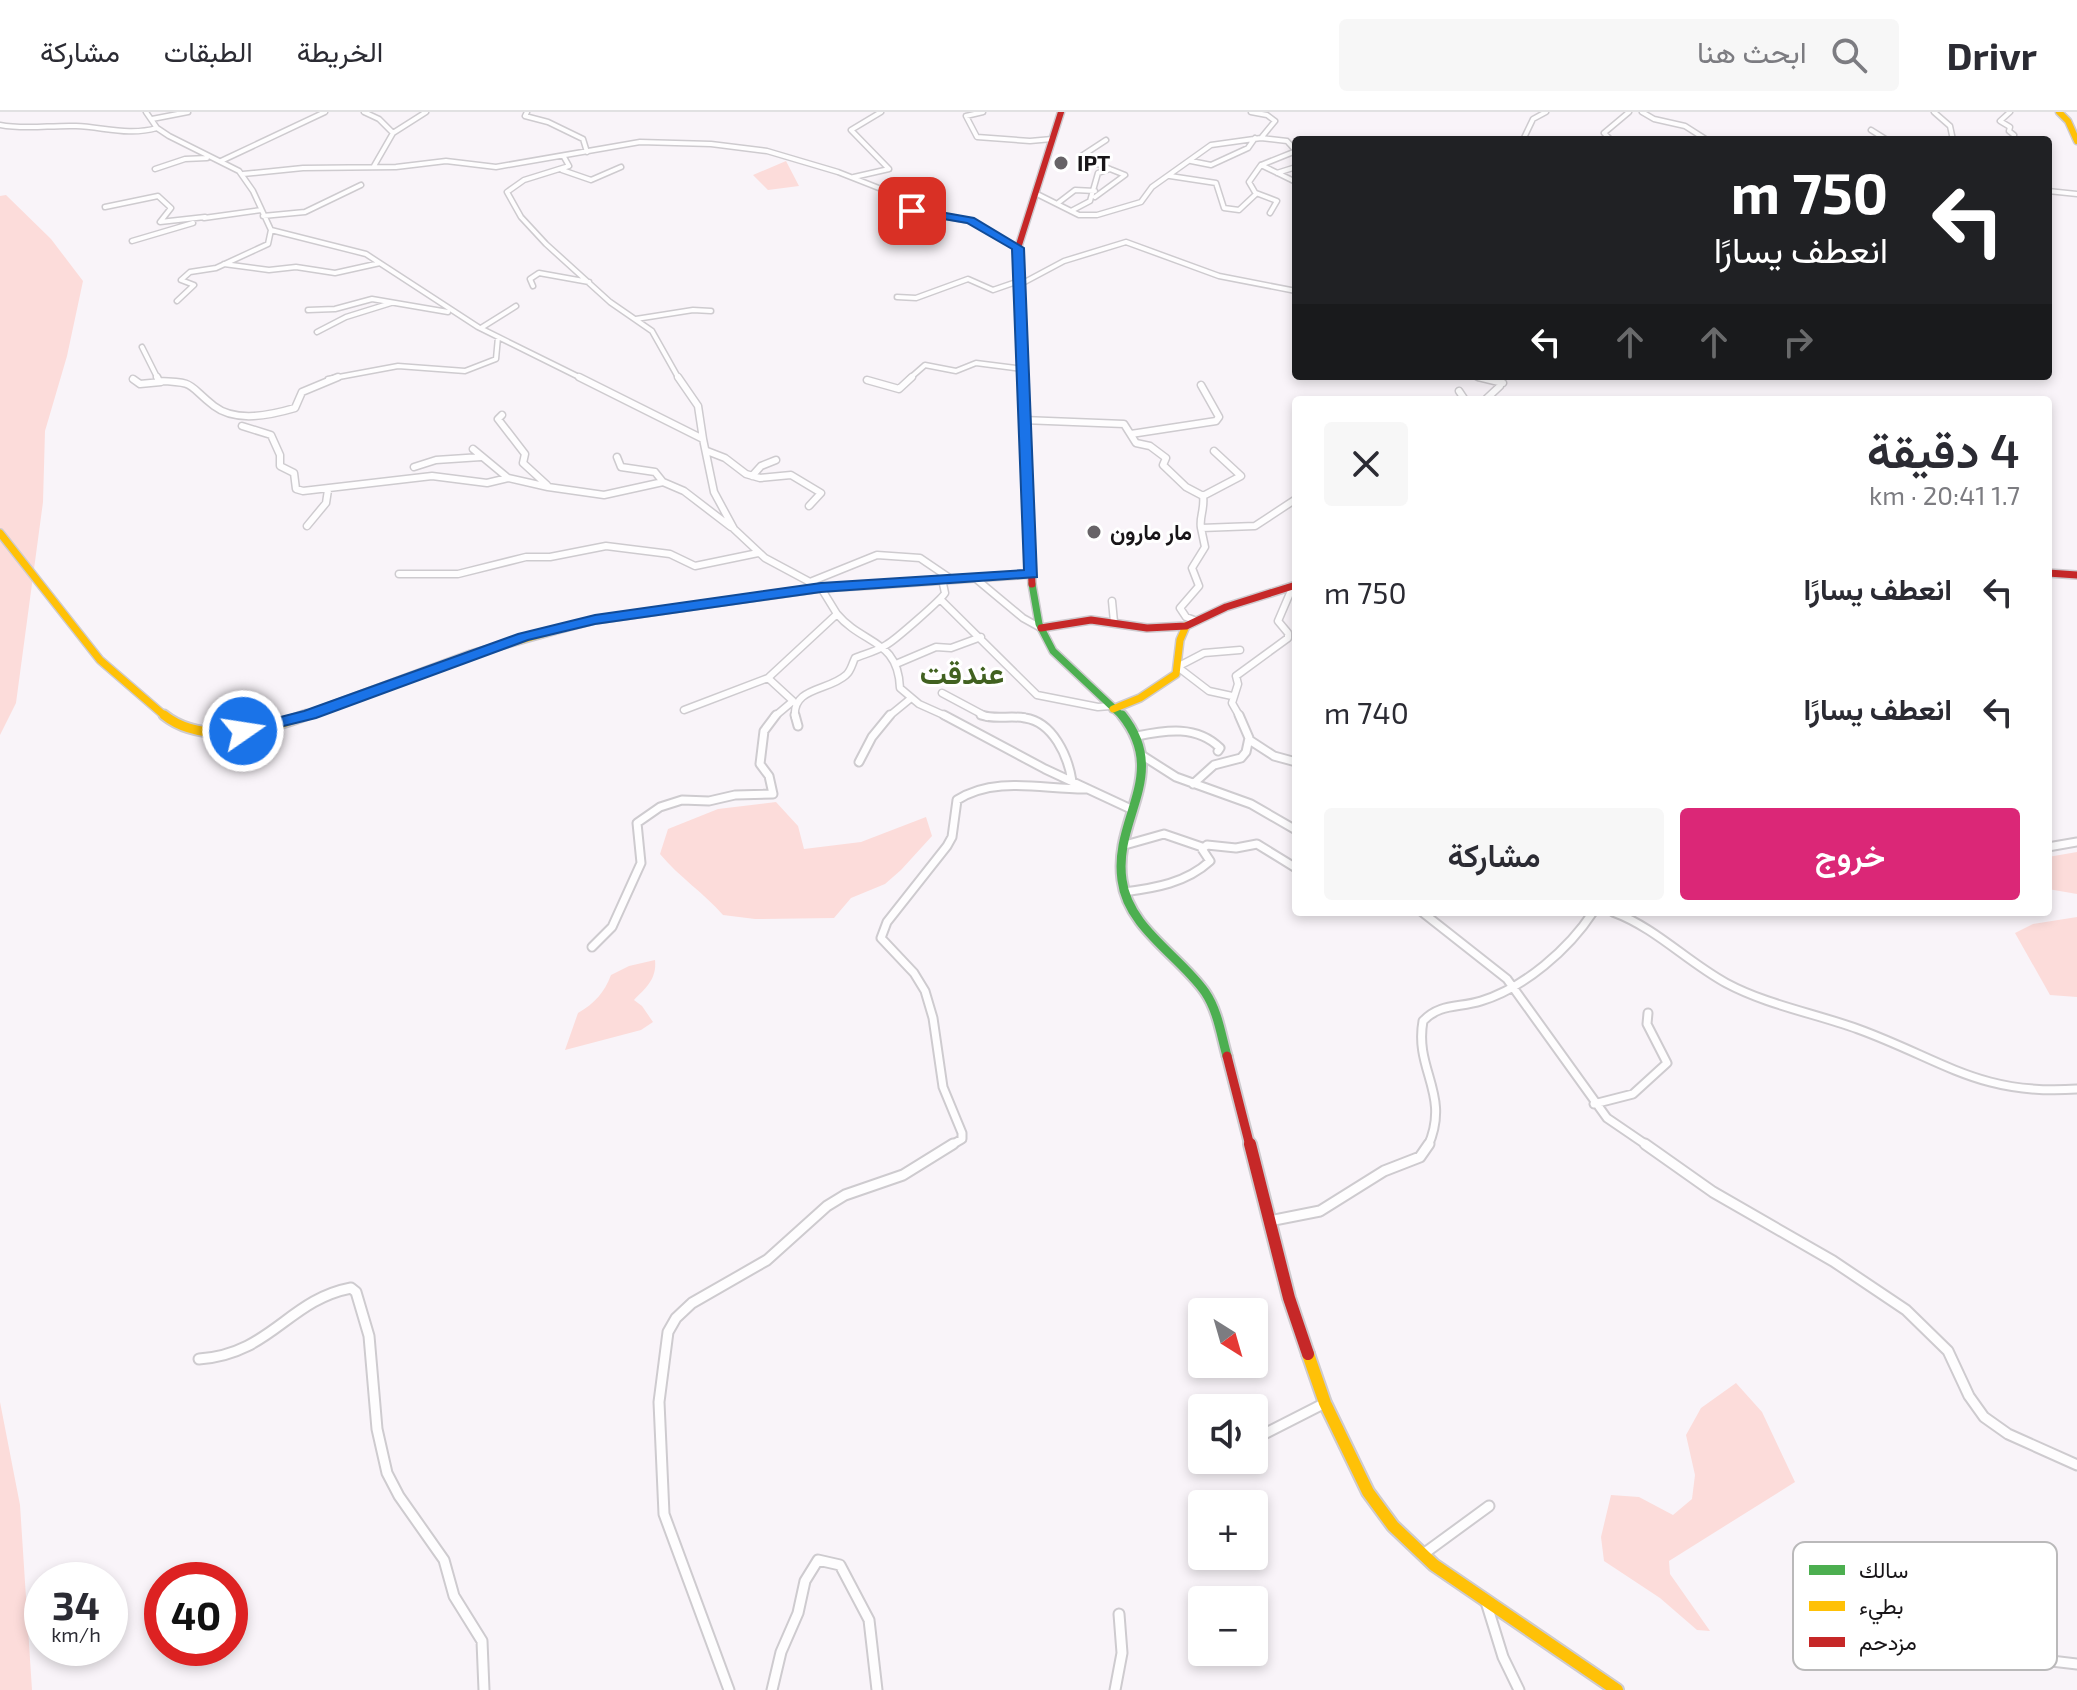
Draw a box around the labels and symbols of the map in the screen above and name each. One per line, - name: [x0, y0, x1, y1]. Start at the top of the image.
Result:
- place label: IPT: [1077, 149, 1110, 175]
- marker: IPT: [1052, 154, 1070, 172]
- pin: [878, 177, 946, 245]
- place label: مار مارون: [1110, 518, 1192, 546]
- marker: مار مارون: [1085, 523, 1103, 541]
- district label: عندقت: [920, 654, 1004, 690]
- position arrow: [201, 689, 285, 773]
- north arrow: [1188, 1298, 1268, 1378]
- legend: [1793, 1542, 2057, 1670]
- text: سالك: [1859, 1556, 1908, 1582]
- speed limit sign: 40: [144, 1562, 248, 1666]
- text: بطيء: [1859, 1592, 1904, 1625]
- text: مزدحم: [1859, 1628, 1917, 1657]

